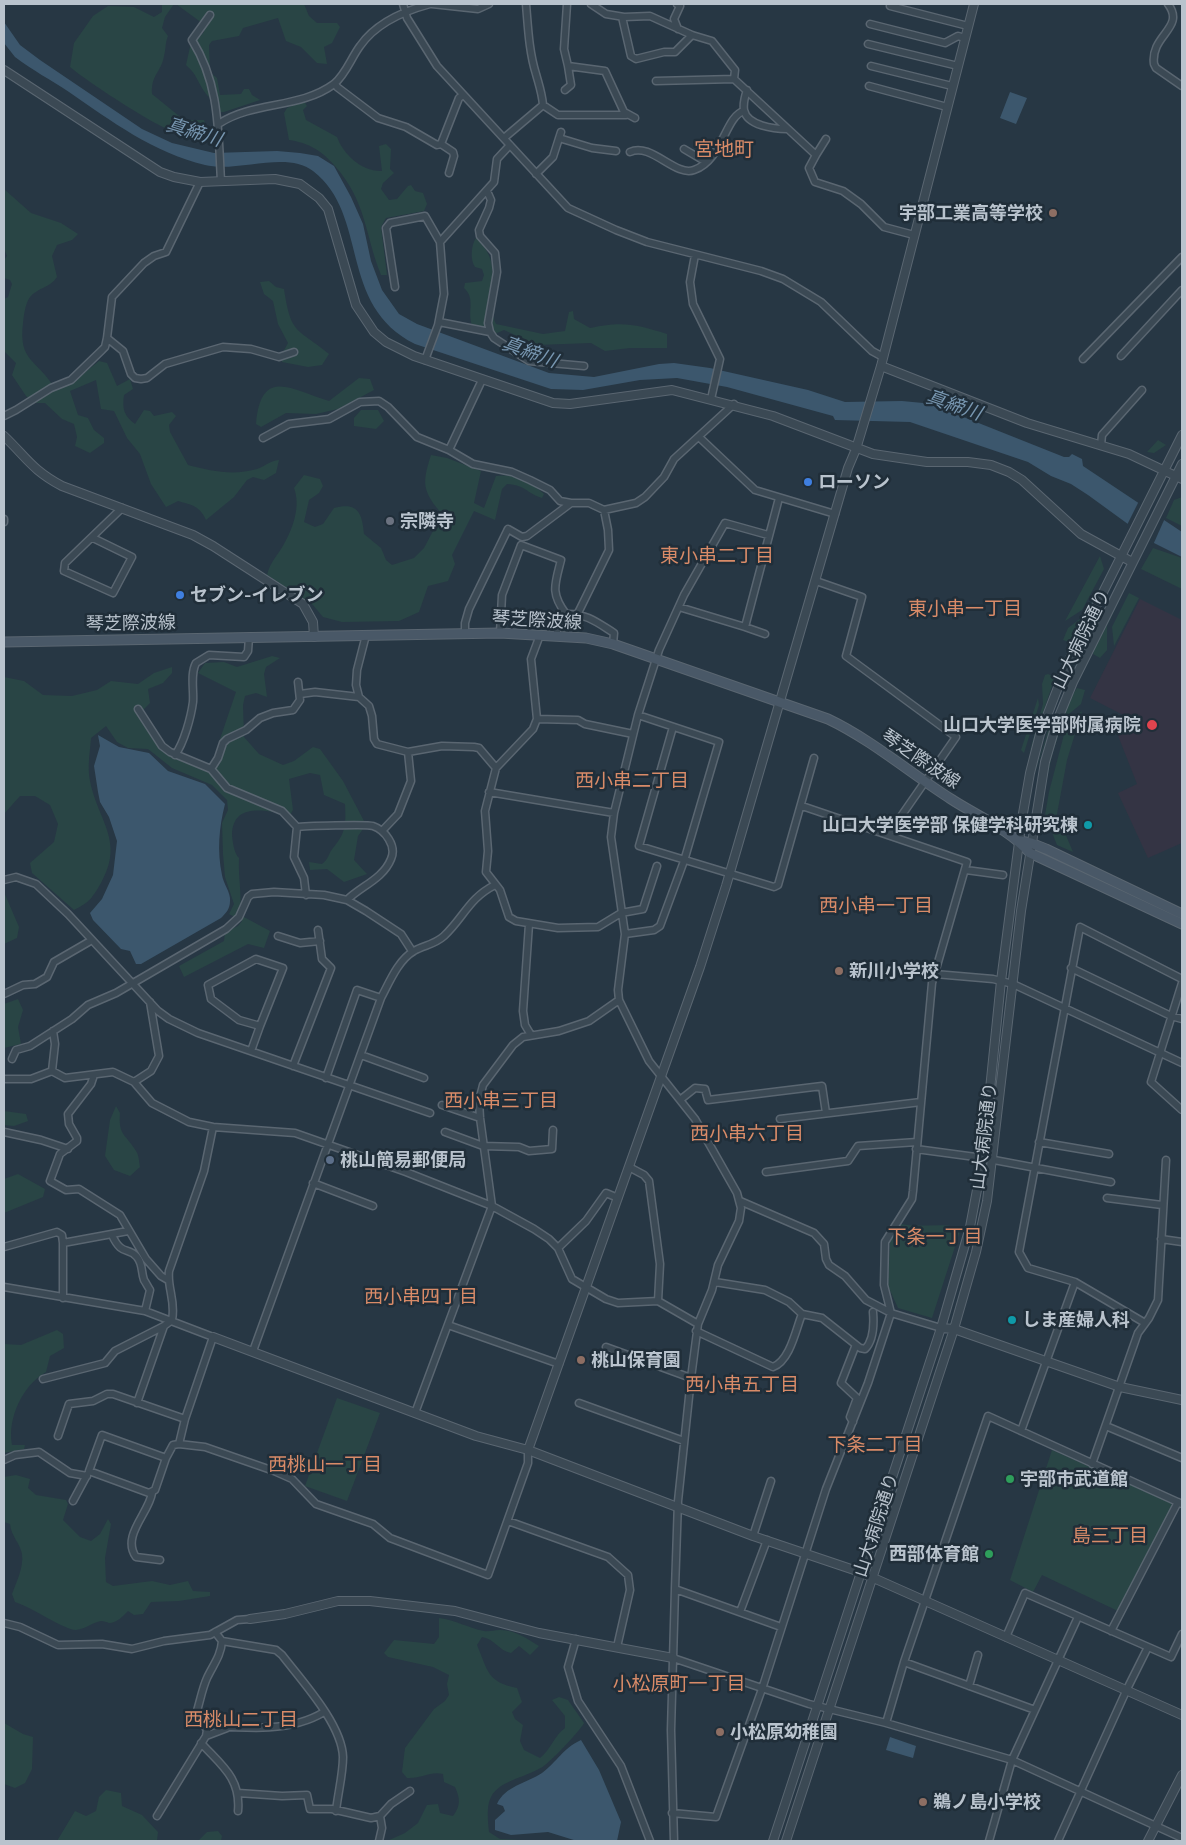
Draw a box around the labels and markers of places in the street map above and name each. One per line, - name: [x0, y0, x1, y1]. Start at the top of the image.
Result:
- place label: 宇部工業高等学校: [899, 202, 1043, 224]
- marker: 宇部工業高等学校: [1047, 207, 1059, 219]
- place label: ローソン: [818, 471, 890, 493]
- marker: ローソン: [802, 476, 814, 488]
- place label: 宗隣寺: [400, 510, 454, 532]
- marker: 宗隣寺: [384, 515, 396, 527]
- place label: セブン-イレブン: [190, 584, 323, 606]
- marker: セブン-イレブン: [174, 589, 186, 601]
- place label: 山口大学医学部附属病院: [943, 714, 1141, 736]
- marker: 山口大学医学部附属病院: [1145, 718, 1159, 732]
- place label: 山口大学医学部 保健学科研究棟: [822, 814, 1078, 836]
- marker: 山口大学医学部 保健学科研究棟: [1082, 819, 1094, 831]
- place label: 新川小学校: [849, 960, 939, 982]
- marker: 新川小学校: [833, 965, 845, 977]
- place label: 桃山簡易郵便局: [340, 1149, 466, 1171]
- marker: 桃山簡易郵便局: [324, 1154, 336, 1166]
- place label: しま産婦人科: [1022, 1309, 1130, 1331]
- marker: しま産婦人科: [1006, 1314, 1018, 1326]
- place label: 桃山保育園: [591, 1349, 681, 1371]
- marker: 桃山保育園: [575, 1354, 587, 1366]
- place label: 宇部市武道館: [1020, 1468, 1128, 1490]
- marker: 宇部市武道館: [1004, 1473, 1016, 1485]
- place label: 西部体育館: [889, 1543, 979, 1565]
- marker: 西部体育館: [983, 1548, 995, 1560]
- place label: 小松原幼稚園: [730, 1721, 838, 1743]
- marker: 小松原幼稚園: [714, 1726, 726, 1738]
- place label: 鵜ノ島小学校: [933, 1791, 1041, 1813]
- marker: 鵜ノ島小学校: [917, 1796, 929, 1808]

